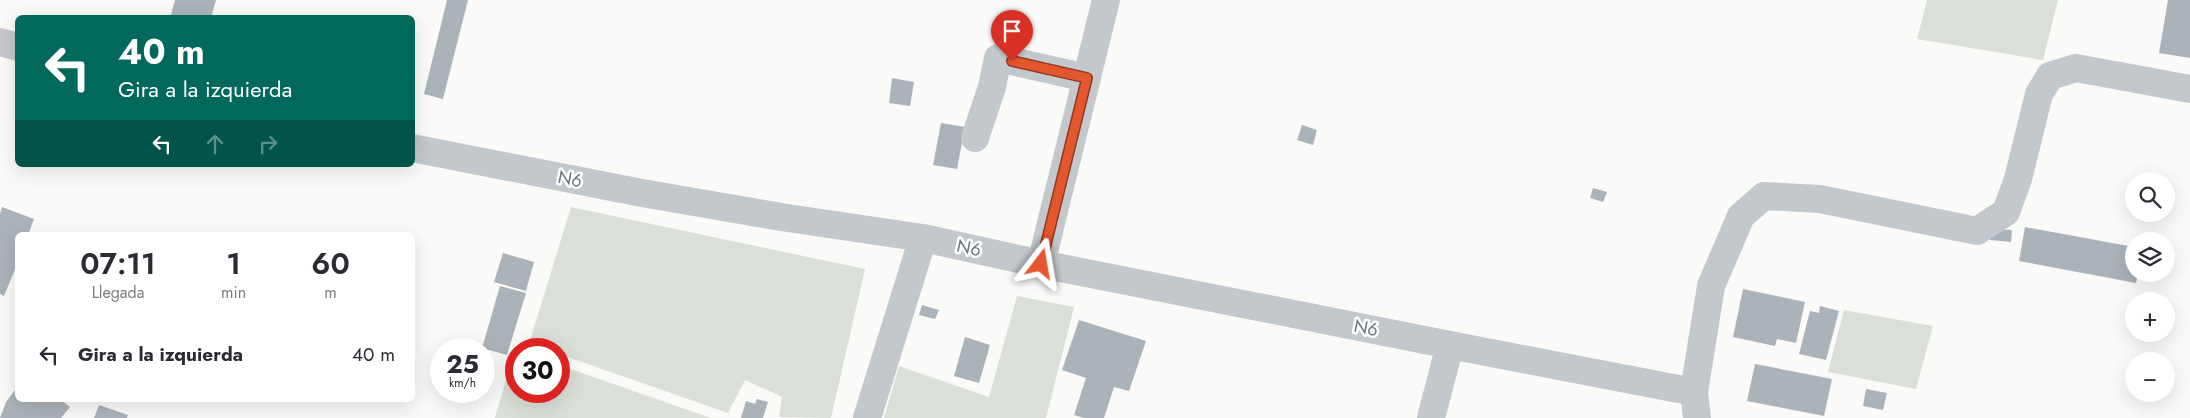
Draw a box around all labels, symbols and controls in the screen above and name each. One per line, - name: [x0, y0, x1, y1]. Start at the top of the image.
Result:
- pin: [991, 10, 1033, 61]
- icon: arrive: [998, 17, 1026, 45]
- text: 40 m: [118, 27, 205, 77]
- icon: left: [35, 35, 100, 100]
- text: Gira a la izquierda: [118, 73, 292, 105]
- icon: left: [148, 130, 176, 158]
- icon: ahead: [201, 130, 229, 158]
- icon: right: [254, 130, 282, 158]
- street label: N6: [556, 164, 584, 194]
- map controls: [2125, 172, 2175, 402]
- button: search: [2125, 172, 2175, 222]
- button: layers: [2125, 232, 2175, 282]
- street label: N6: [954, 233, 984, 263]
- position arrow: [1014, 237, 1066, 289]
- text: 07:11: [80, 242, 156, 285]
- text: 1: [226, 242, 241, 285]
- text: 60: [311, 242, 350, 285]
- text: Llegada: [92, 281, 144, 304]
- text: min: [221, 281, 246, 304]
- text: m: [324, 281, 337, 304]
- button: +: [2125, 292, 2175, 342]
- street label: N6: [1352, 313, 1380, 343]
- speed limit sign: 30: [505, 338, 570, 403]
- icon: left: [35, 341, 63, 369]
- text: Gira a la izquierda: [78, 341, 243, 368]
- text: 40 m: [352, 341, 395, 368]
- text: 25: [446, 346, 479, 382]
- button: −: [2125, 352, 2175, 402]
- text: km/h: [449, 374, 476, 392]

